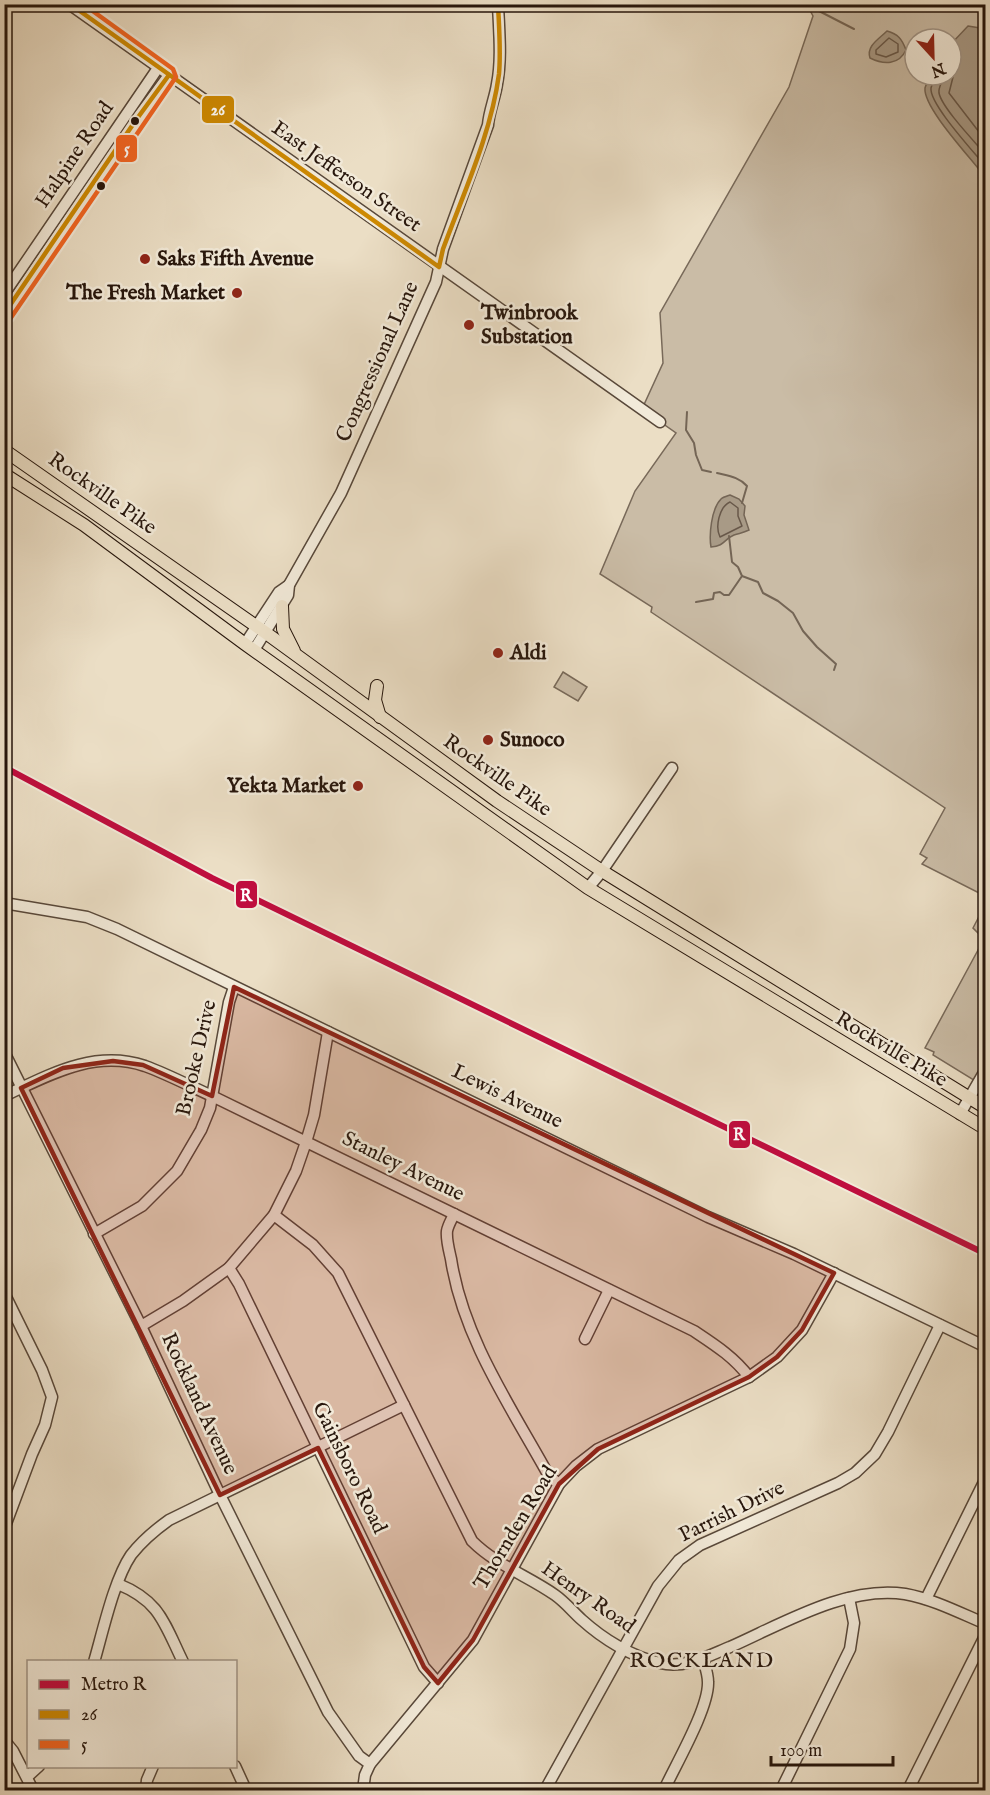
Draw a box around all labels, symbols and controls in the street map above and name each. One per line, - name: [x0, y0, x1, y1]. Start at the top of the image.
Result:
- north arrow: [903, 27, 963, 87]
- text: N: [928, 57, 949, 81]
- line badge: 26: [201, 95, 235, 124]
- street label: Halpine Road: [30, 96, 121, 213]
- text: 26: [211, 101, 226, 121]
- unlabelled marker: [129, 115, 141, 127]
- street label: East Jefferson Street: [266, 115, 426, 239]
- line badge: 5: [115, 134, 138, 163]
- text: 5: [124, 140, 130, 160]
- unlabelled marker: [95, 180, 107, 192]
- place label: Saks Fifth Avenue: [157, 246, 314, 273]
- marker: Saks Fifth Avenue: [138, 252, 152, 266]
- street label: Congressional Lane: [330, 277, 426, 447]
- place label: The Fresh Market: [65, 280, 226, 307]
- marker: The Fresh Market: [230, 286, 244, 300]
- place label: Twinbrook Substation: [480, 300, 579, 351]
- marker: Twinbrook Substation: [462, 318, 476, 332]
- street label: Rockville Pike: [42, 447, 162, 542]
- place label: Aldi: [509, 640, 547, 667]
- marker: Aldi: [491, 646, 505, 660]
- place label: Sunoco: [500, 727, 565, 754]
- street label: Rockville Pike: [437, 729, 557, 824]
- marker: Sunoco: [481, 733, 495, 747]
- place label: Yekta Market: [227, 773, 347, 800]
- marker: Yekta Market: [351, 779, 365, 793]
- line badge: R: [235, 880, 258, 909]
- text: R: [240, 887, 253, 907]
- street label: Brooke Drive: [171, 997, 224, 1119]
- street label: Rockville Pike: [830, 1006, 952, 1094]
- street label: Lewis Avenue: [447, 1058, 567, 1136]
- line badge: R: [728, 1120, 751, 1149]
- street label: Stanley Avenue: [337, 1126, 469, 1208]
- text: R: [733, 1126, 746, 1146]
- street label: Rockland Avenue: [154, 1329, 244, 1480]
- street label: Gainsboro Road: [305, 1398, 393, 1539]
- street label: Thornden Road: [468, 1460, 564, 1595]
- street label: Parrish Drive: [675, 1475, 790, 1549]
- street label: Henry Road: [536, 1556, 641, 1641]
- district label: ROCKLAND: [629, 1647, 775, 1675]
- legend: [27, 1660, 237, 1768]
- text: Metro R: [81, 1674, 147, 1697]
- text: 26: [81, 1704, 97, 1727]
- scale bar: [771, 1729, 892, 1767]
- text: 5: [81, 1734, 88, 1757]
- text: 100 m: [780, 1740, 822, 1763]

